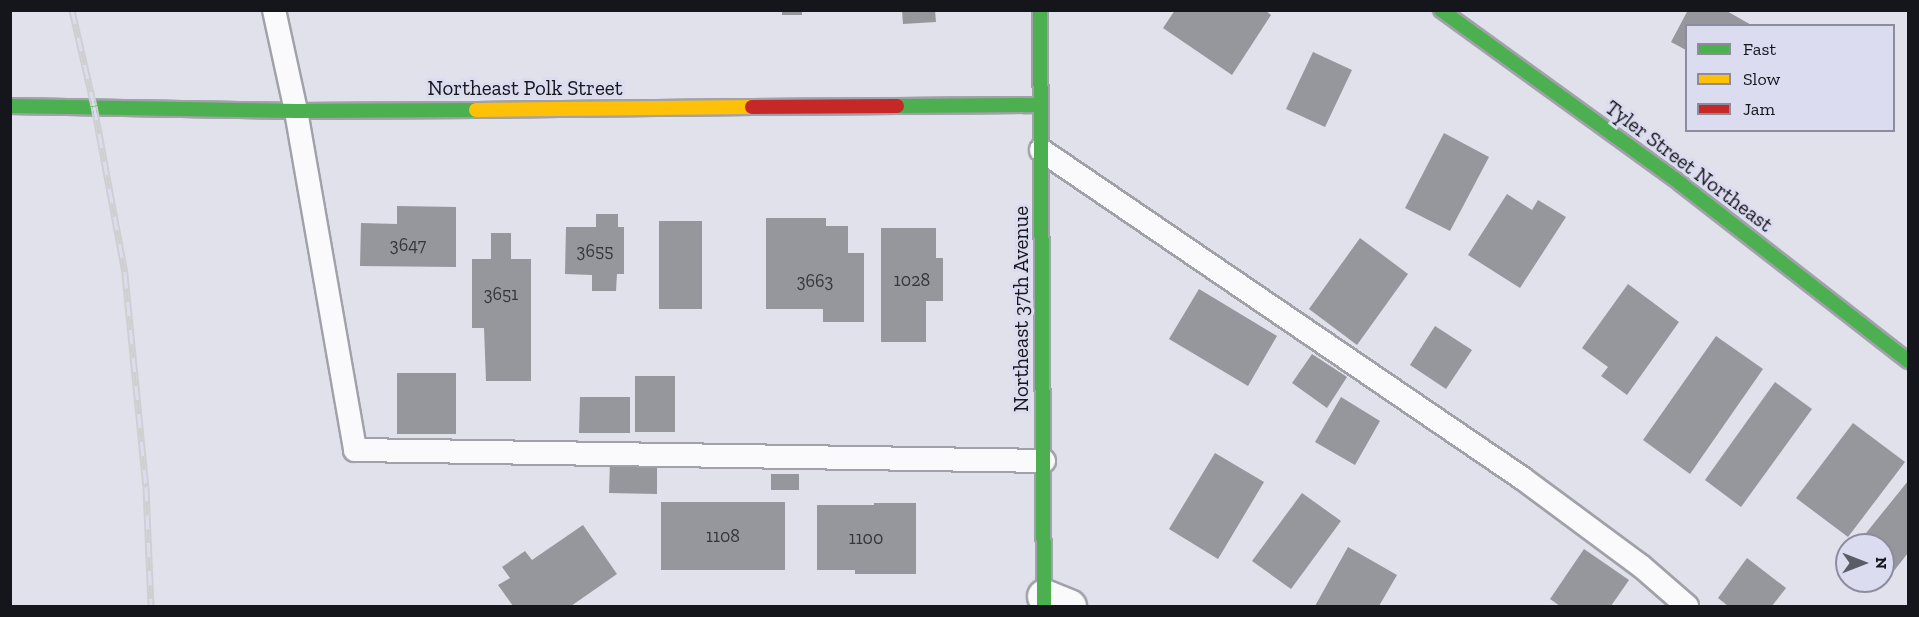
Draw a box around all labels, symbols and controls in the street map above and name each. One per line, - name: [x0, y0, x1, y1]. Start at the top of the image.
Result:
- legend: [1685, 24, 1895, 132]
- text: Fast: [1743, 38, 1776, 60]
- text: Slow: [1743, 68, 1780, 90]
- street label: Northeast Polk Street: [428, 75, 622, 101]
- street label: Tyler Street Northeast: [1600, 95, 1778, 237]
- text: Jam: [1743, 98, 1775, 120]
- street label: Northeast 37th Avenue: [1008, 206, 1034, 412]
- house number: 3647: [390, 234, 426, 256]
- house number: 3655: [577, 240, 613, 262]
- house number: 1028: [894, 269, 930, 291]
- house number: 3663: [797, 270, 833, 292]
- house number: 3651: [484, 283, 518, 305]
- house number: 1108: [706, 525, 740, 547]
- house number: 1100: [849, 527, 883, 549]
- north arrow: [1835, 533, 1895, 593]
- text: N: [1872, 557, 1891, 569]

